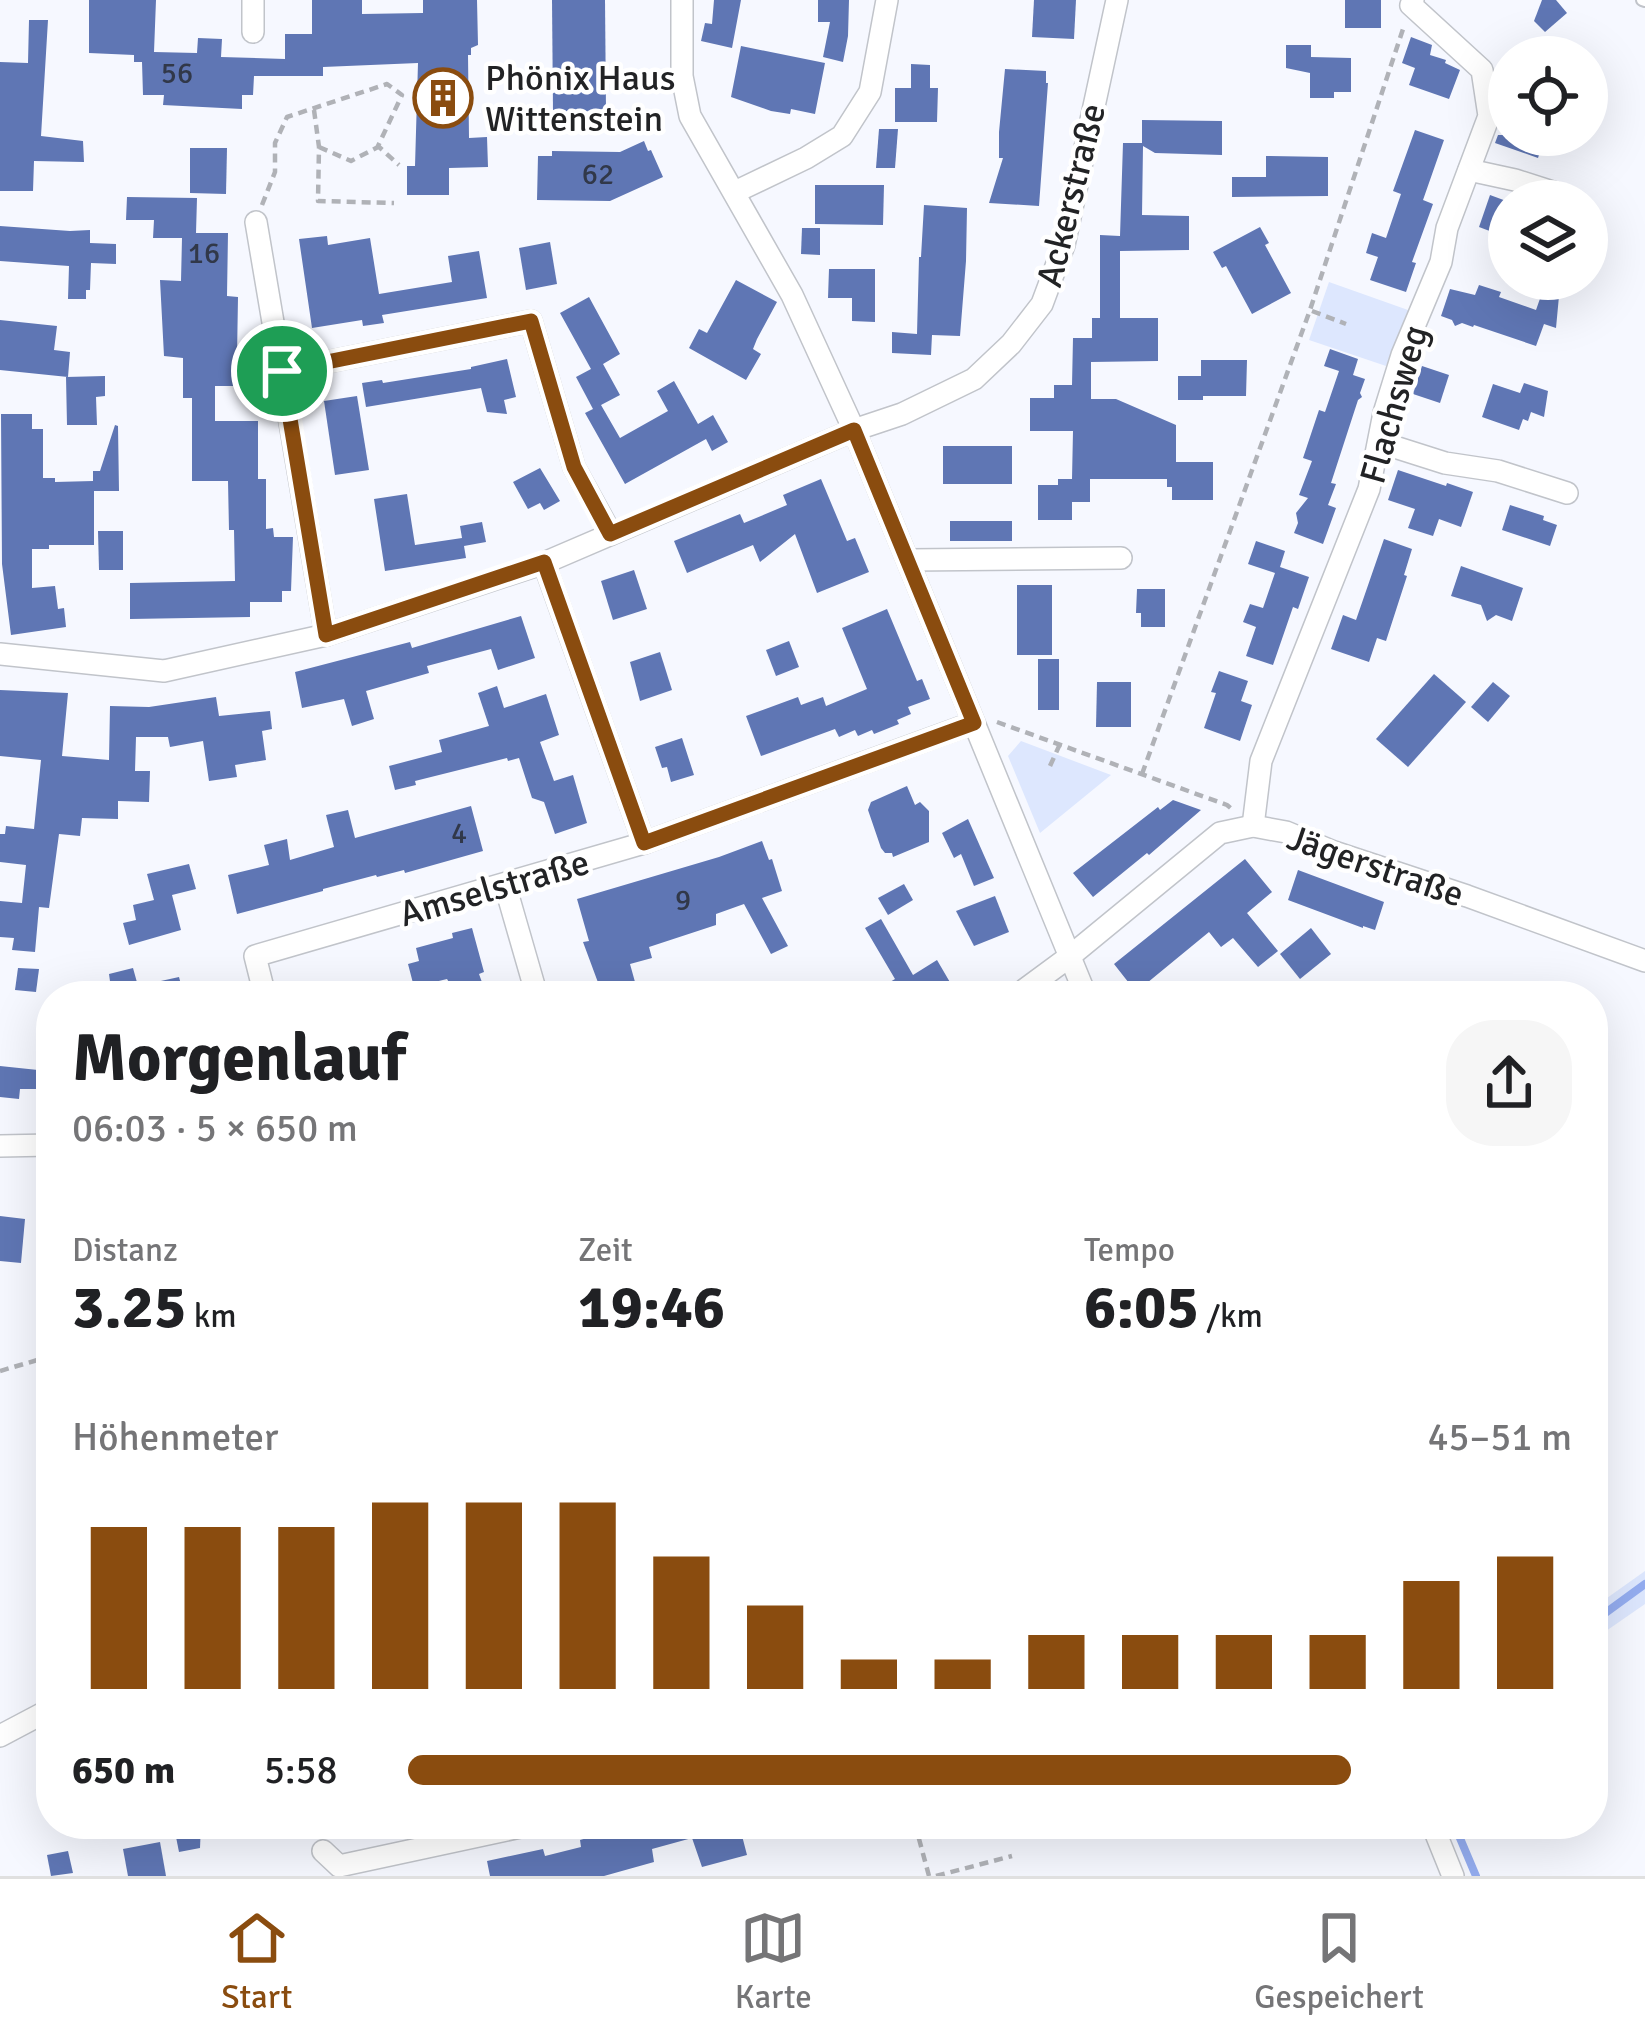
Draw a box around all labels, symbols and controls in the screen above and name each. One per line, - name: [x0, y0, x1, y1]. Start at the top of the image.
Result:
- map controls: [1488, 36, 1608, 300]
- button: locate: [1488, 36, 1608, 156]
- house number: 56: [161, 55, 193, 92]
- place label: Phönix Haus Wittenstein: [485, 56, 675, 142]
- building icon: Phönix Haus Wittenstein: [412, 67, 474, 129]
- street label: Ackerstraße: [1027, 99, 1116, 292]
- house number: 62: [582, 156, 614, 193]
- button: layers: [1488, 180, 1608, 300]
- house number: 16: [188, 235, 220, 272]
- pin: [231, 320, 333, 422]
- street label: Flachsweg: [1350, 320, 1438, 489]
- icon: arrive: [249, 338, 315, 404]
- house number: 4: [451, 815, 467, 852]
- street label: Jägerstraße: [1281, 815, 1470, 918]
- street label: Amselstraße: [394, 840, 594, 937]
- house number: 9: [675, 882, 691, 919]
- text: Morgenlauf: [72, 1018, 406, 1099]
- button: share: [1446, 1020, 1572, 1146]
- text: 06:03 · 5 × 650 m: [72, 1104, 358, 1152]
- text: Distanz: [72, 1230, 178, 1271]
- text: Zeit: [578, 1230, 633, 1271]
- text: Tempo: [1084, 1230, 1175, 1271]
- text: 3.25: [72, 1271, 186, 1345]
- text: 19:46: [578, 1271, 725, 1345]
- text: 6:05: [1084, 1271, 1199, 1345]
- text: km: [186, 1296, 237, 1337]
- text: /km: [1199, 1296, 1263, 1337]
- text: Höhenmeter: [72, 1413, 278, 1461]
- text: 45–51 m: [1427, 1413, 1572, 1461]
- text: 650 m: [72, 1746, 175, 1794]
- text: 5:58: [264, 1746, 338, 1794]
- tab: Start: [221, 1905, 292, 2018]
- tab: Karte: [735, 1905, 812, 2018]
- tab: Gespeichert: [1254, 1905, 1424, 2018]

